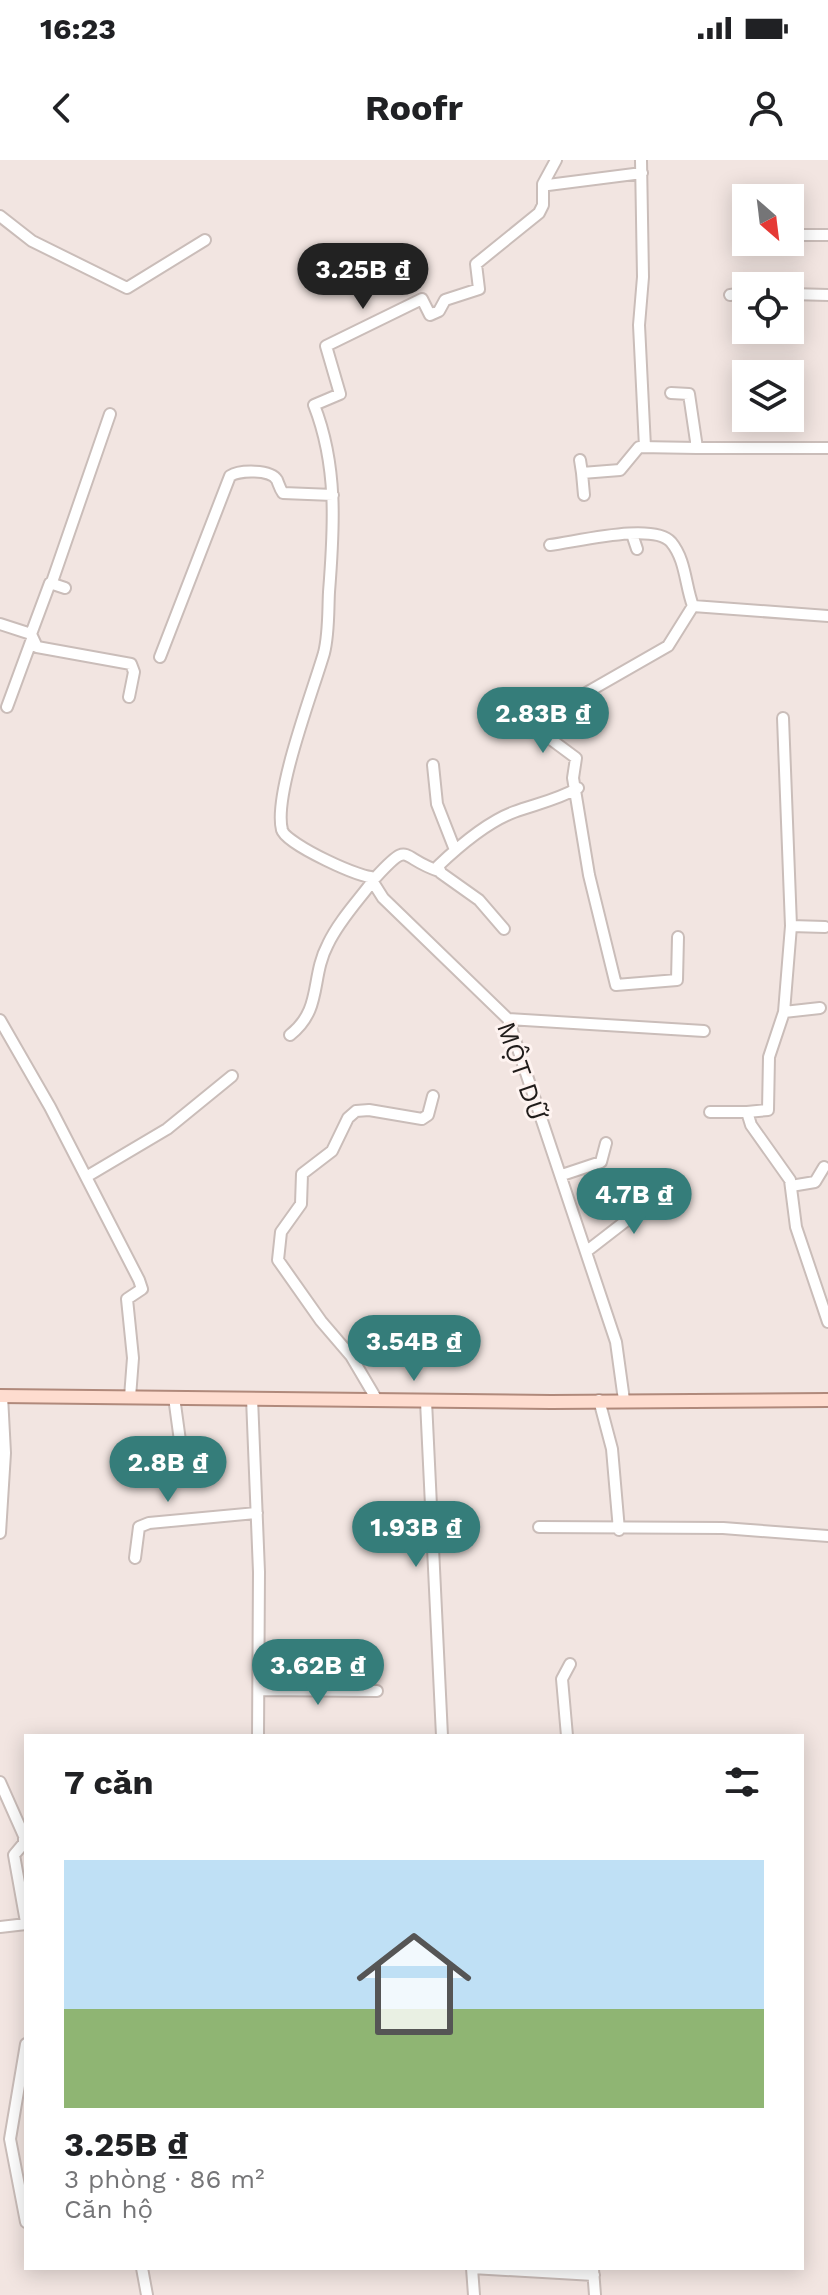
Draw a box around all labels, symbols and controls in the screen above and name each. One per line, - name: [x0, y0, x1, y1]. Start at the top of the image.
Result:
- text: 16:23: [40, 11, 116, 46]
- icon: back: [40, 86, 84, 130]
- icon: person: [744, 86, 788, 130]
- text: Roofr: [365, 87, 463, 129]
- north arrow: [732, 184, 804, 256]
- map controls: [732, 184, 804, 432]
- pin: 3.25B ₫: [289, 243, 437, 311]
- text: 3.25B ₫: [315, 254, 411, 284]
- button: locate: [732, 272, 804, 344]
- button: layers: [732, 360, 804, 432]
- pin: 2.83B ₫: [469, 687, 617, 755]
- text: 2.83B ₫: [495, 698, 591, 728]
- street label: MỘT DỮ: [491, 1018, 553, 1125]
- pin: 4.7B ₫: [569, 1168, 699, 1236]
- text: 4.7B ₫: [595, 1179, 673, 1209]
- pin: 3.54B ₫: [340, 1315, 488, 1383]
- text: 3.54B ₫: [366, 1326, 462, 1356]
- pin: 2.8B ₫: [103, 1436, 233, 1504]
- text: 2.8B ₫: [128, 1447, 209, 1477]
- pin: 1.93B ₫: [342, 1501, 490, 1569]
- text: 1.93B ₫: [370, 1512, 462, 1542]
- pin: 3.62B ₫: [244, 1639, 392, 1707]
- text: 3.62B ₫: [270, 1650, 366, 1680]
- icon: filters: [720, 1760, 764, 1804]
- text: 7 căn: [64, 1762, 154, 1802]
- icon: home: [342, 1912, 486, 2056]
- text: 3.25B ₫: [64, 2124, 189, 2164]
- text: 3 phòng · 86 m²: [64, 2164, 265, 2194]
- text: Căn hộ: [64, 2194, 153, 2224]

